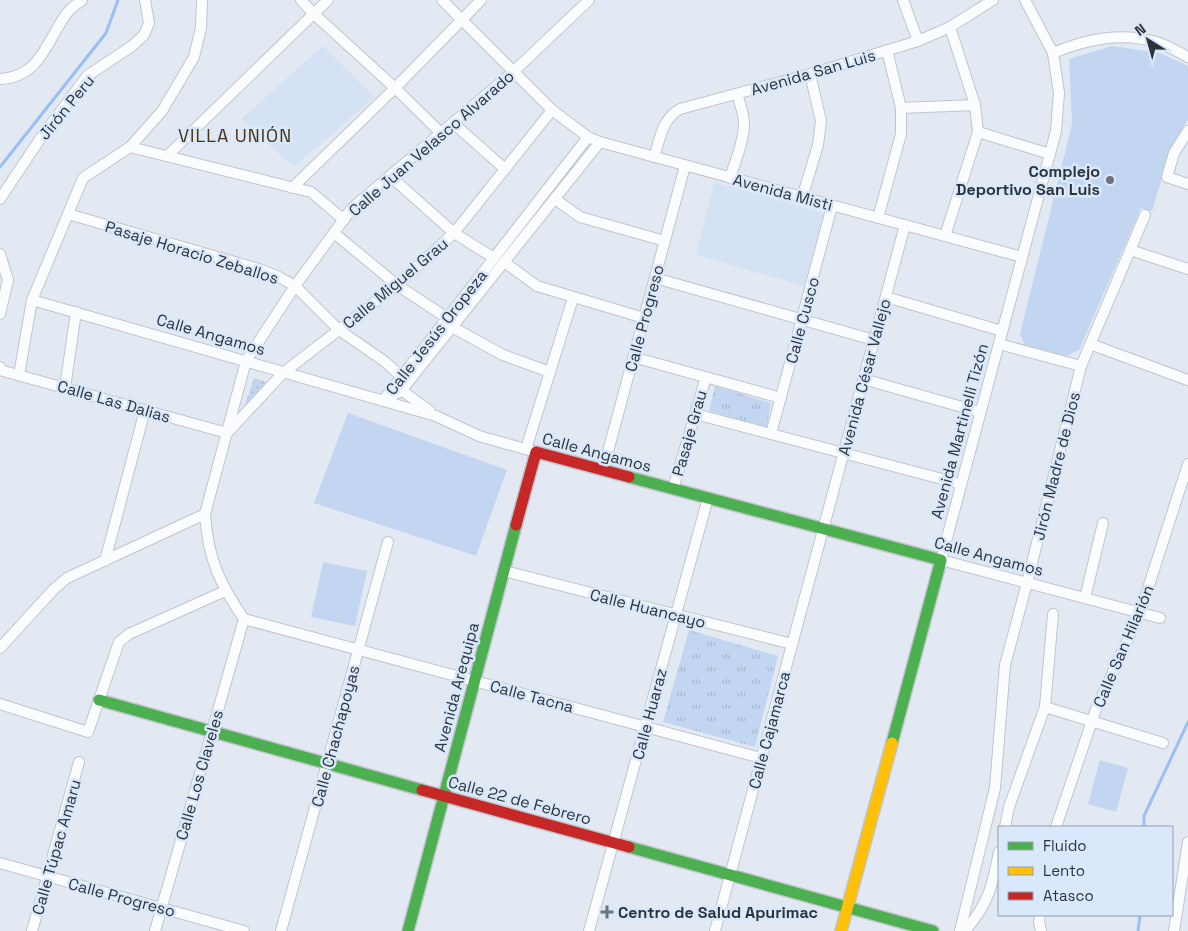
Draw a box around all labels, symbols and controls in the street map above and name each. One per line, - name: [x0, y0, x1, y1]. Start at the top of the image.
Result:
- north arrow: [1123, 15, 1173, 65]
- text: N: [1131, 20, 1149, 40]
- street label: Avenida San Luis: [748, 45, 878, 100]
- street label: Calle Juan Velasco Alvarado: [344, 66, 519, 221]
- street label: Jirón Peru: [34, 71, 99, 144]
- district label: VILLA UNIÓN: [178, 124, 292, 147]
- place label: Complejo Deportivo San Luis: [956, 161, 1100, 200]
- street label: Avenida Misti: [731, 169, 835, 216]
- marker: Complejo Deportivo San Luis: [1104, 174, 1116, 186]
- street label: Pasaje Horacio Zeballos: [103, 216, 281, 289]
- street label: Calle Miguel Grau: [338, 233, 452, 334]
- street label: Calle Progreso: [620, 262, 669, 374]
- street label: Calle Jesús Oropeza: [381, 265, 492, 399]
- street label: Calle Cusco: [781, 274, 824, 366]
- street label: Avenida César Vallejo: [833, 296, 896, 458]
- street label: Calle Angamos: [154, 309, 268, 360]
- street label: Avenida Martinelli Tizón: [926, 341, 993, 521]
- street label: Calle Las Dalias: [55, 375, 173, 428]
- street label: Pasaje Grau: [667, 388, 712, 479]
- street label: Jirón Madre de Dios: [1028, 390, 1085, 542]
- street label: Calle Angamos: [540, 428, 654, 477]
- street label: Calle Angamos: [932, 532, 1046, 581]
- street label: Calle San Hilarión: [1088, 582, 1159, 711]
- street label: Calle Huancayo: [588, 584, 708, 633]
- street label: Avenida Arequipa: [429, 620, 484, 754]
- street label: Calle Chachapoyas: [306, 663, 365, 809]
- street label: Calle Huaraz: [627, 666, 672, 762]
- street label: Calle Cajamarca: [744, 669, 795, 791]
- street label: Calle Tacna: [488, 675, 576, 718]
- street label: Calle Los Claveles: [171, 708, 228, 843]
- street label: Calle 22 de Febrero: [446, 771, 594, 830]
- street label: Calle Túpac Amaru: [27, 777, 86, 917]
- legend: [998, 826, 1173, 916]
- text: Fluido: [1043, 836, 1087, 855]
- text: Lento: [1043, 861, 1085, 880]
- street label: Calle Progreso: [66, 873, 178, 922]
- text: Atasco: [1043, 886, 1094, 905]
- place label: Centro de Salud Apurimac: [618, 902, 818, 923]
- marker: Centro de Salud Apurimac: [600, 905, 614, 919]

